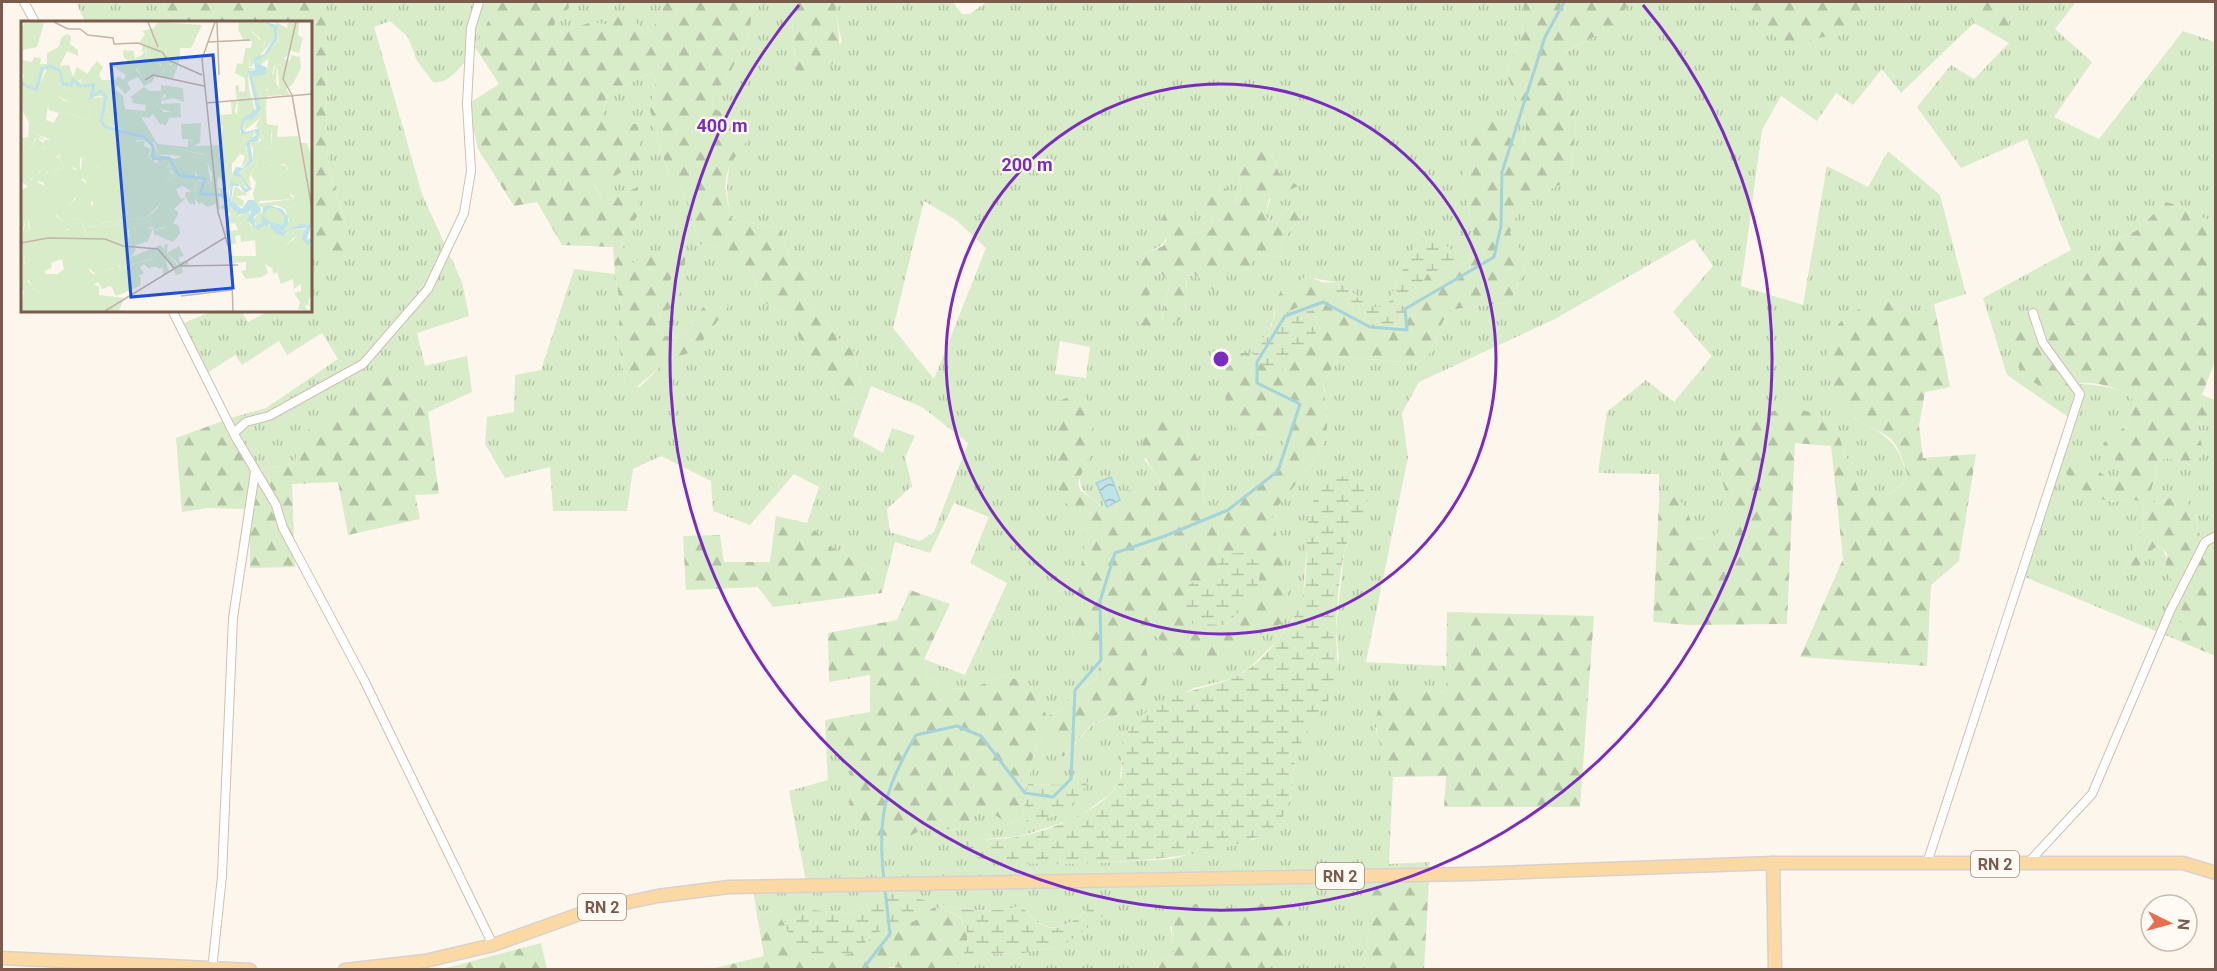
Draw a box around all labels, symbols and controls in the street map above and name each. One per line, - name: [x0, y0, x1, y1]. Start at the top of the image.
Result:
- inset map: [21, 21, 312, 312]
- text: 400 m: [696, 115, 748, 136]
- text: 200 m: [1001, 154, 1053, 175]
- centre of rings: [1211, 349, 1231, 369]
- road number: RN 2: [1971, 851, 2019, 877]
- road number: RN 2: [1316, 863, 1364, 889]
- north arrow: [2139, 893, 2199, 953]
- road number: RN 2: [578, 894, 626, 920]
- text: N: [2173, 918, 2193, 931]

